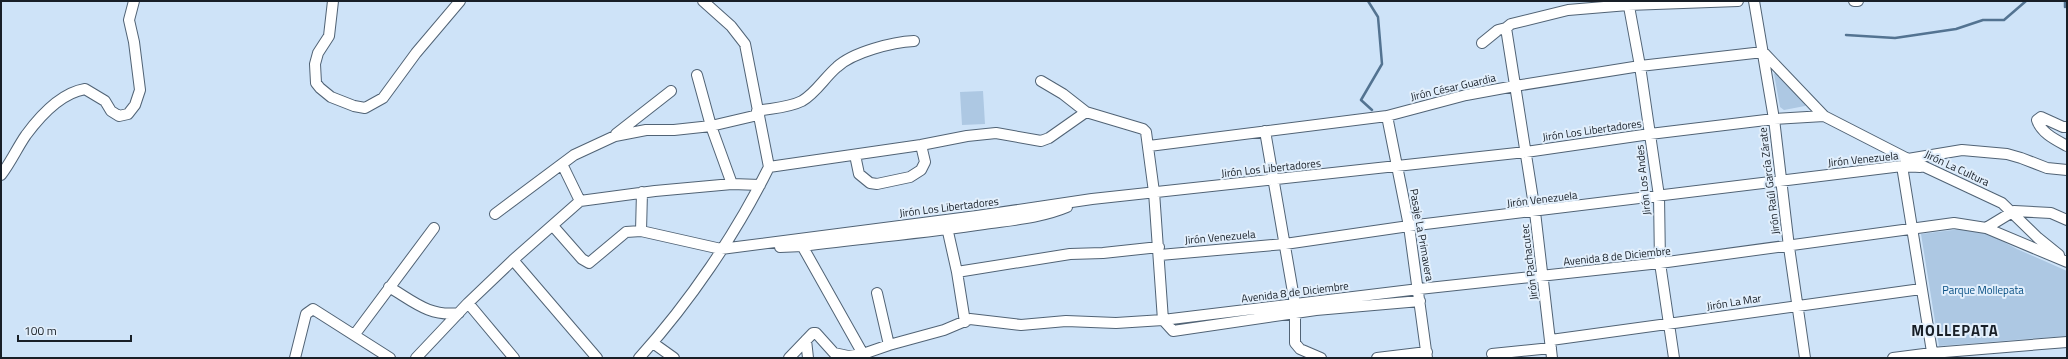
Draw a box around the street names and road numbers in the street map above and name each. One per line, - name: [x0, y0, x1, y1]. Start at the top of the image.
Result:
- street label: Jirón César Guardia: [1409, 69, 1498, 105]
- street label: Jirón Los Libertadores: [1541, 115, 1643, 145]
- street label: Jirón Raúl García Zárate: [1754, 126, 1784, 235]
- street label: Jirón Los Andes: [1631, 144, 1655, 216]
- street label: Jirón La Cultura: [1922, 146, 1992, 190]
- street label: Jirón Venezuela: [1827, 147, 1900, 171]
- street label: Jirón Los Libertadores: [1220, 155, 1322, 181]
- street label: Pasaje La Primavera: [1406, 187, 1438, 283]
- street label: Jirón Venezuela: [1506, 187, 1579, 211]
- street label: Jirón Los Libertadores: [898, 193, 1000, 221]
- street label: Jirón Pachacutec: [1516, 223, 1542, 301]
- street label: Jirón Venezuela: [1184, 226, 1257, 248]
- street label: Avenida 8 de Diciembre: [1562, 242, 1672, 270]
- street label: Avenida 8 de Diciembre: [1240, 277, 1350, 307]
- street label: Jirón La Mar: [1705, 290, 1763, 314]

